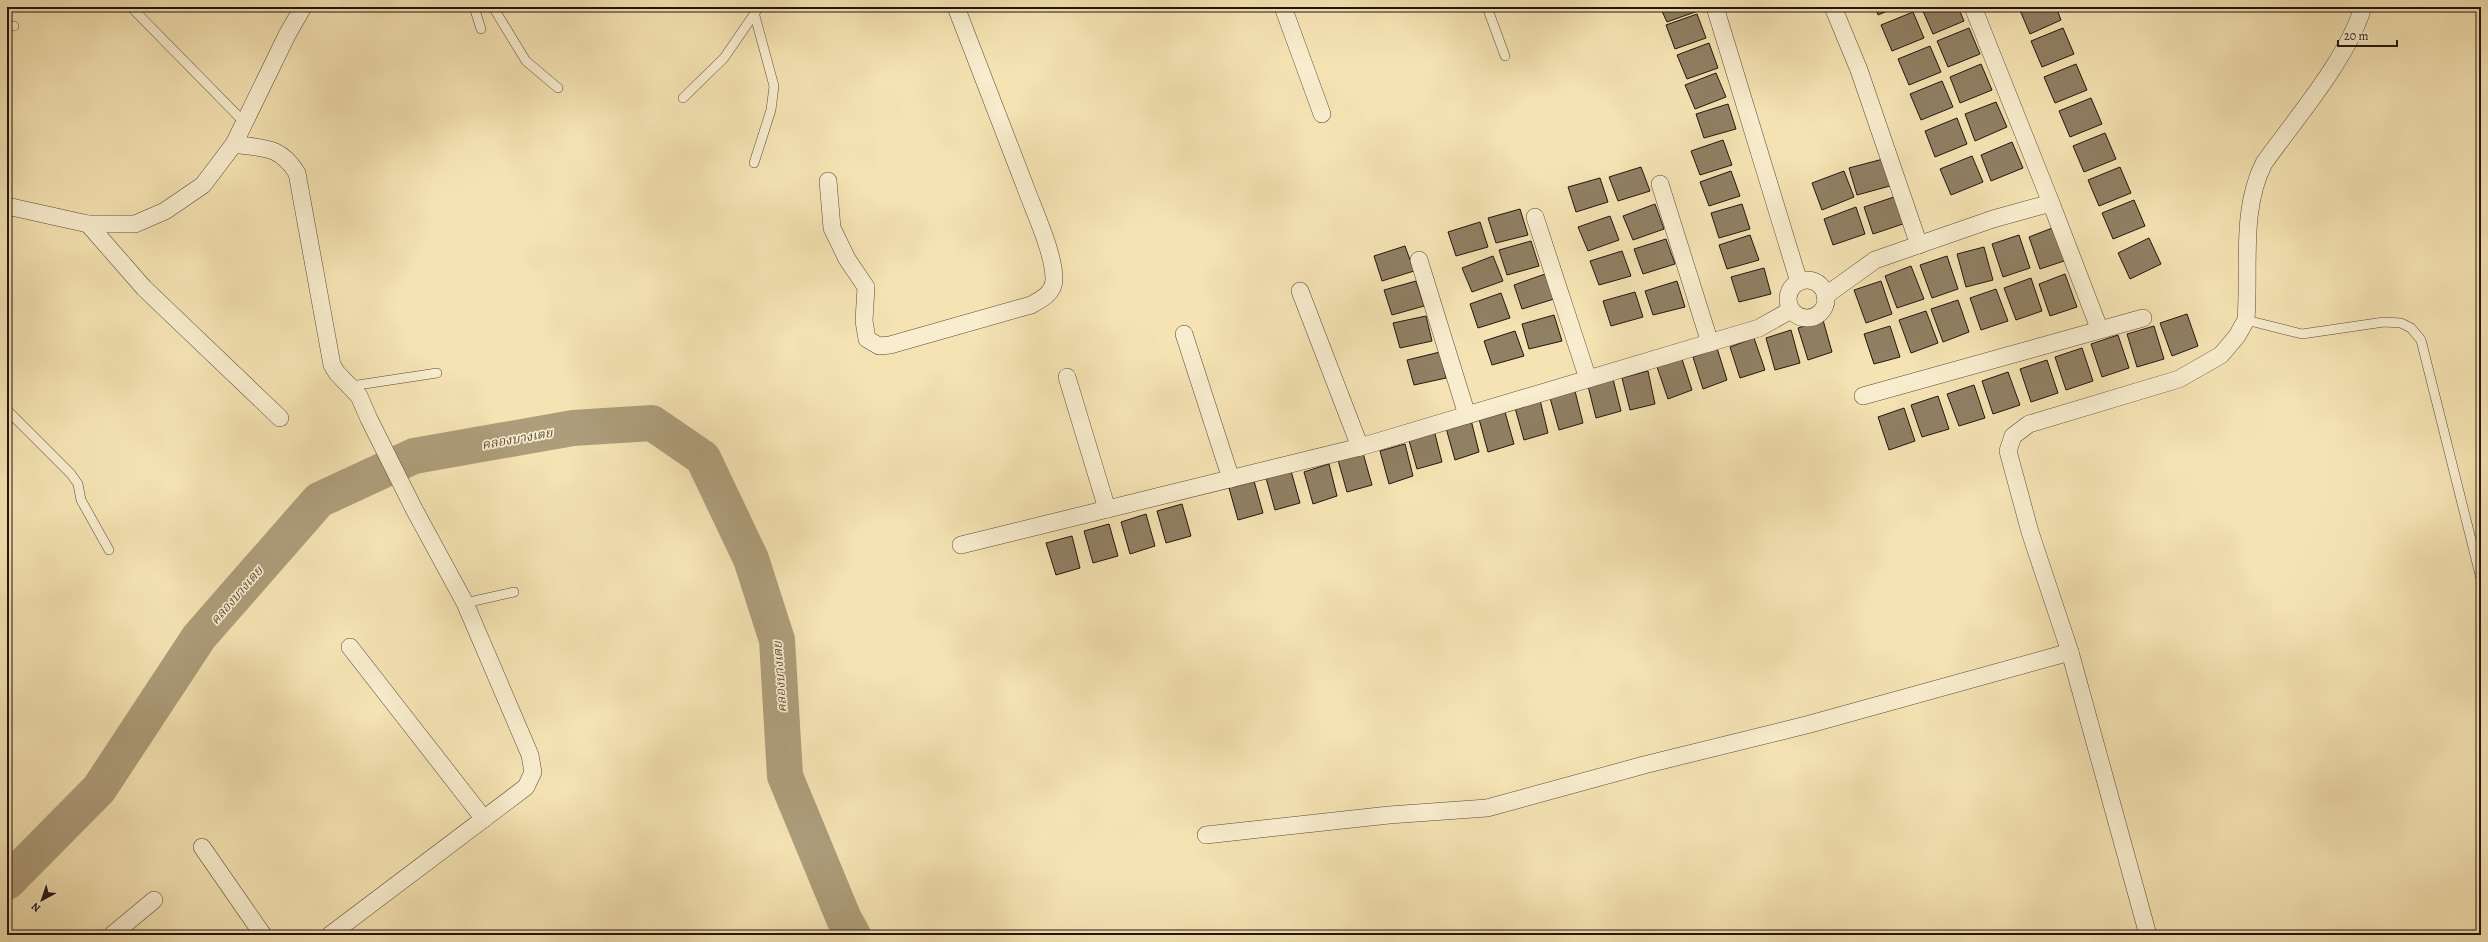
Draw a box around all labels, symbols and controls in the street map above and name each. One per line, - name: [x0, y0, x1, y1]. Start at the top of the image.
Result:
- scale bar: [2338, 22, 2397, 48]
- text: 20 m: [2344, 28, 2368, 44]
- water label: คลองบางเตย: [480, 424, 555, 453]
- water label: คลองบางเตย: [206, 562, 267, 628]
- water label: คลองบางเตย: [768, 639, 790, 713]
- north arrow: [22, 880, 62, 920]
- text: N: [28, 899, 44, 916]

